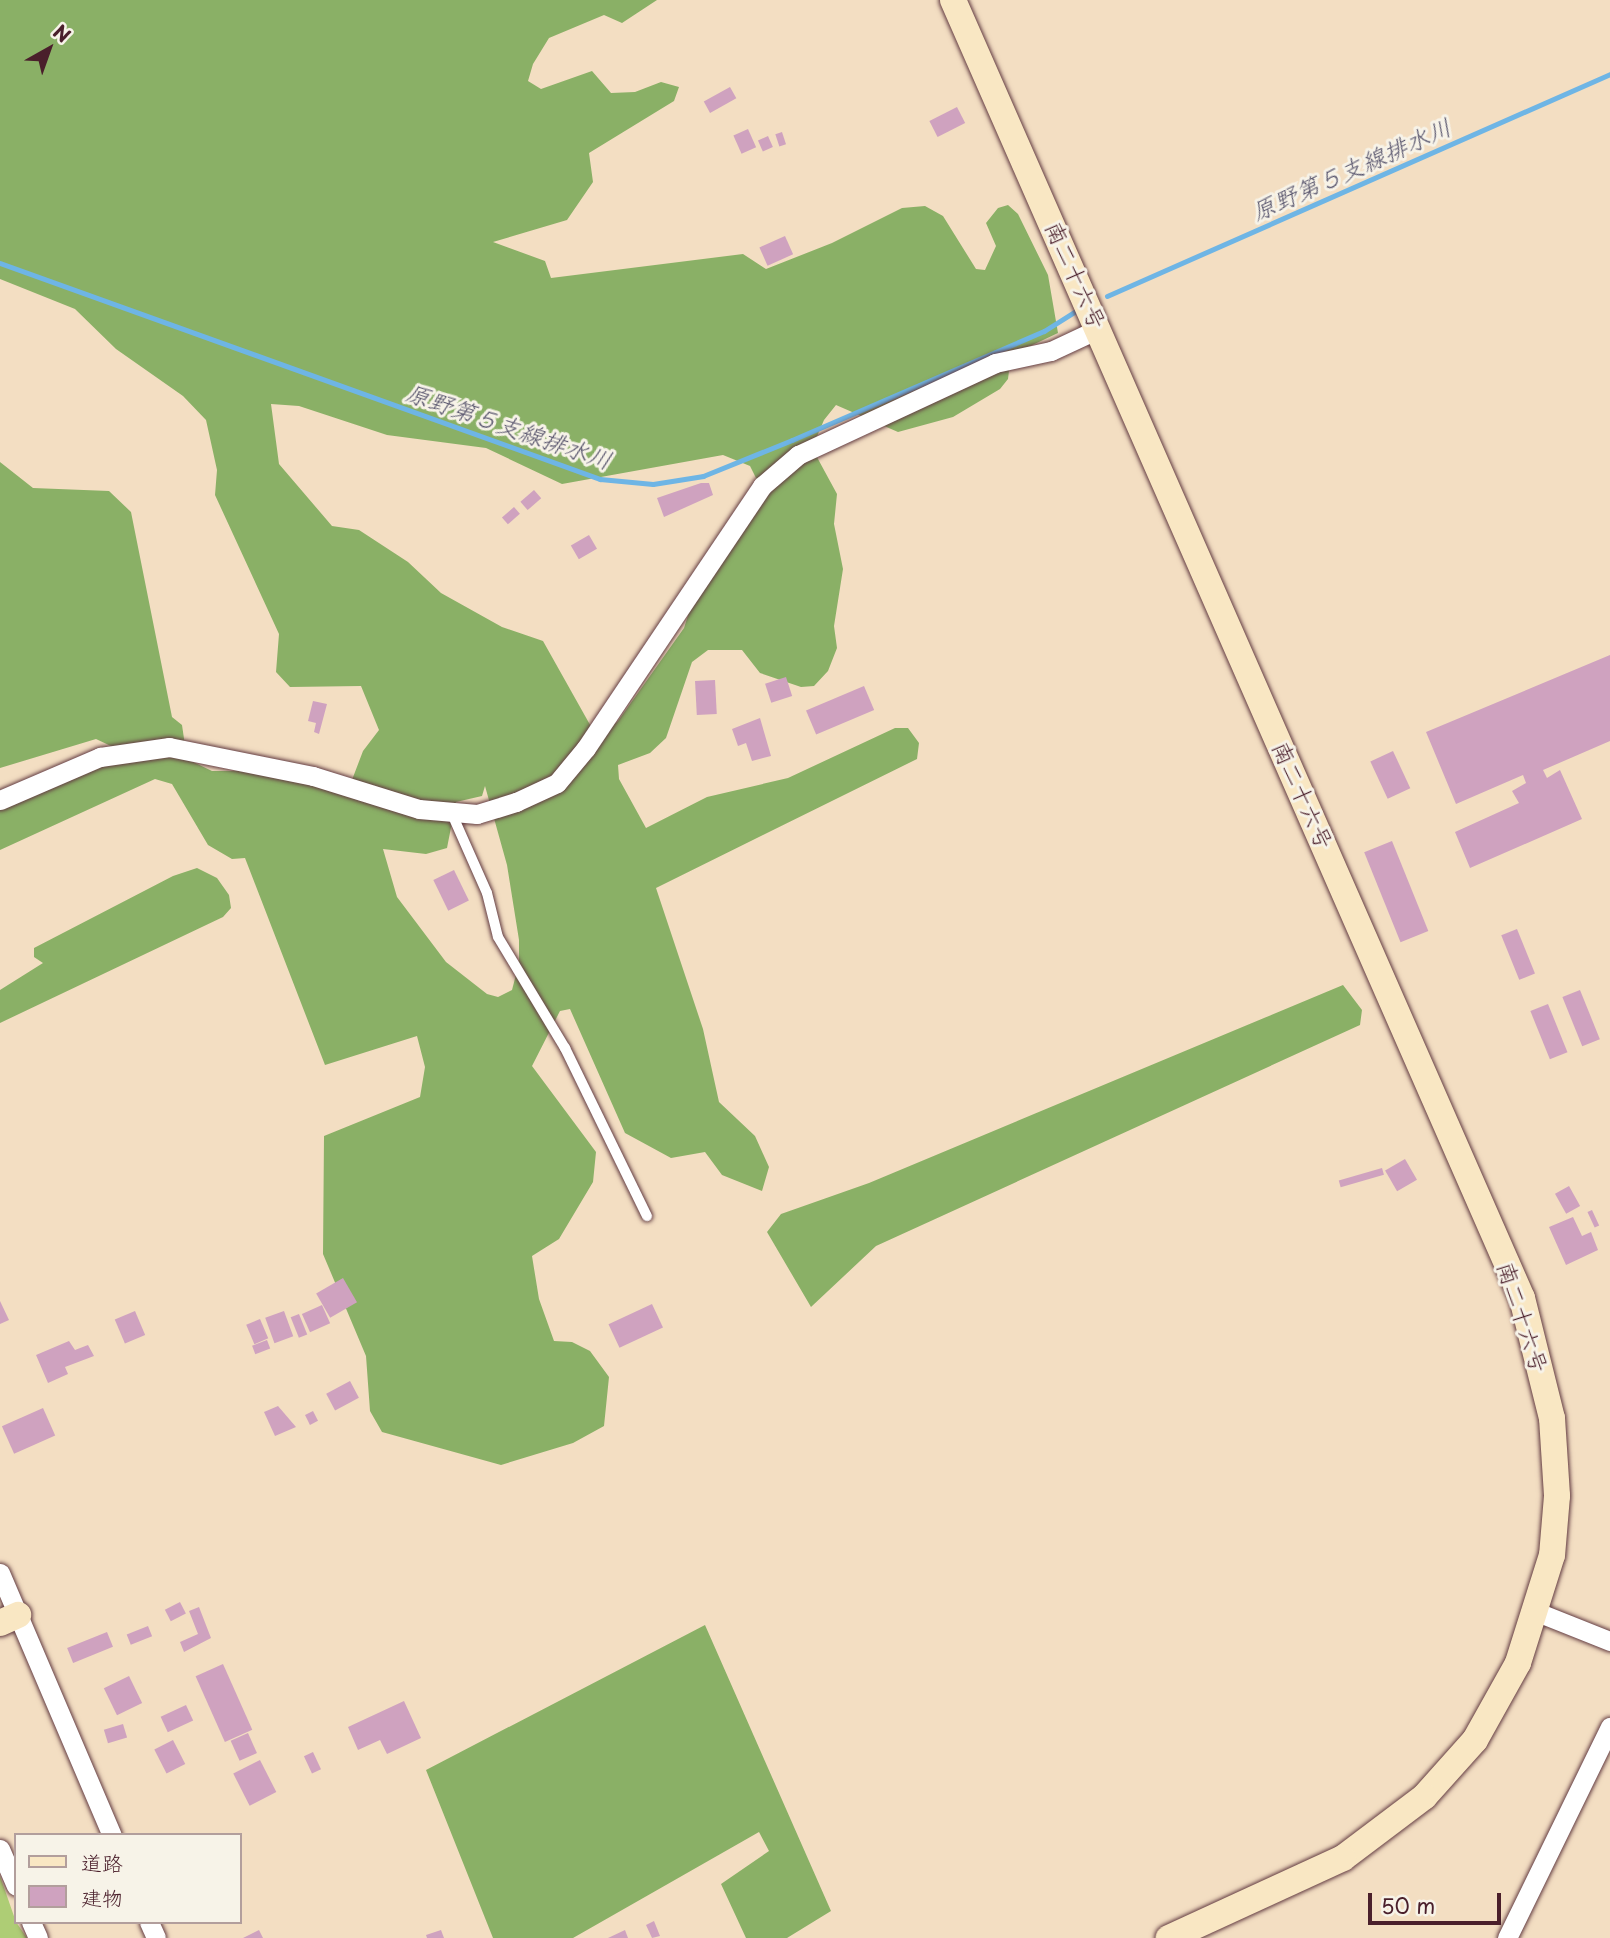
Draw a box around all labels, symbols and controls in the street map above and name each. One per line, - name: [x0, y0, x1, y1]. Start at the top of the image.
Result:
- north arrow: [14, 14, 84, 84]
- text: N: [48, 17, 77, 48]
- water label: 原野第５支線排水川: [1246, 112, 1456, 226]
- street label: 南二十六号: [1040, 217, 1112, 333]
- water label: 原野第５支線排水川: [402, 377, 616, 475]
- street label: 南二十六号: [1267, 737, 1339, 853]
- street label: 南二十六号: [1492, 1258, 1554, 1376]
- legend: [14, 1833, 242, 1924]
- text: 道路: [81, 1846, 123, 1878]
- scale bar: [1372, 1878, 1505, 1922]
- text: 建物: [81, 1881, 123, 1913]
- text: 50 m: [1381, 1889, 1435, 1921]

